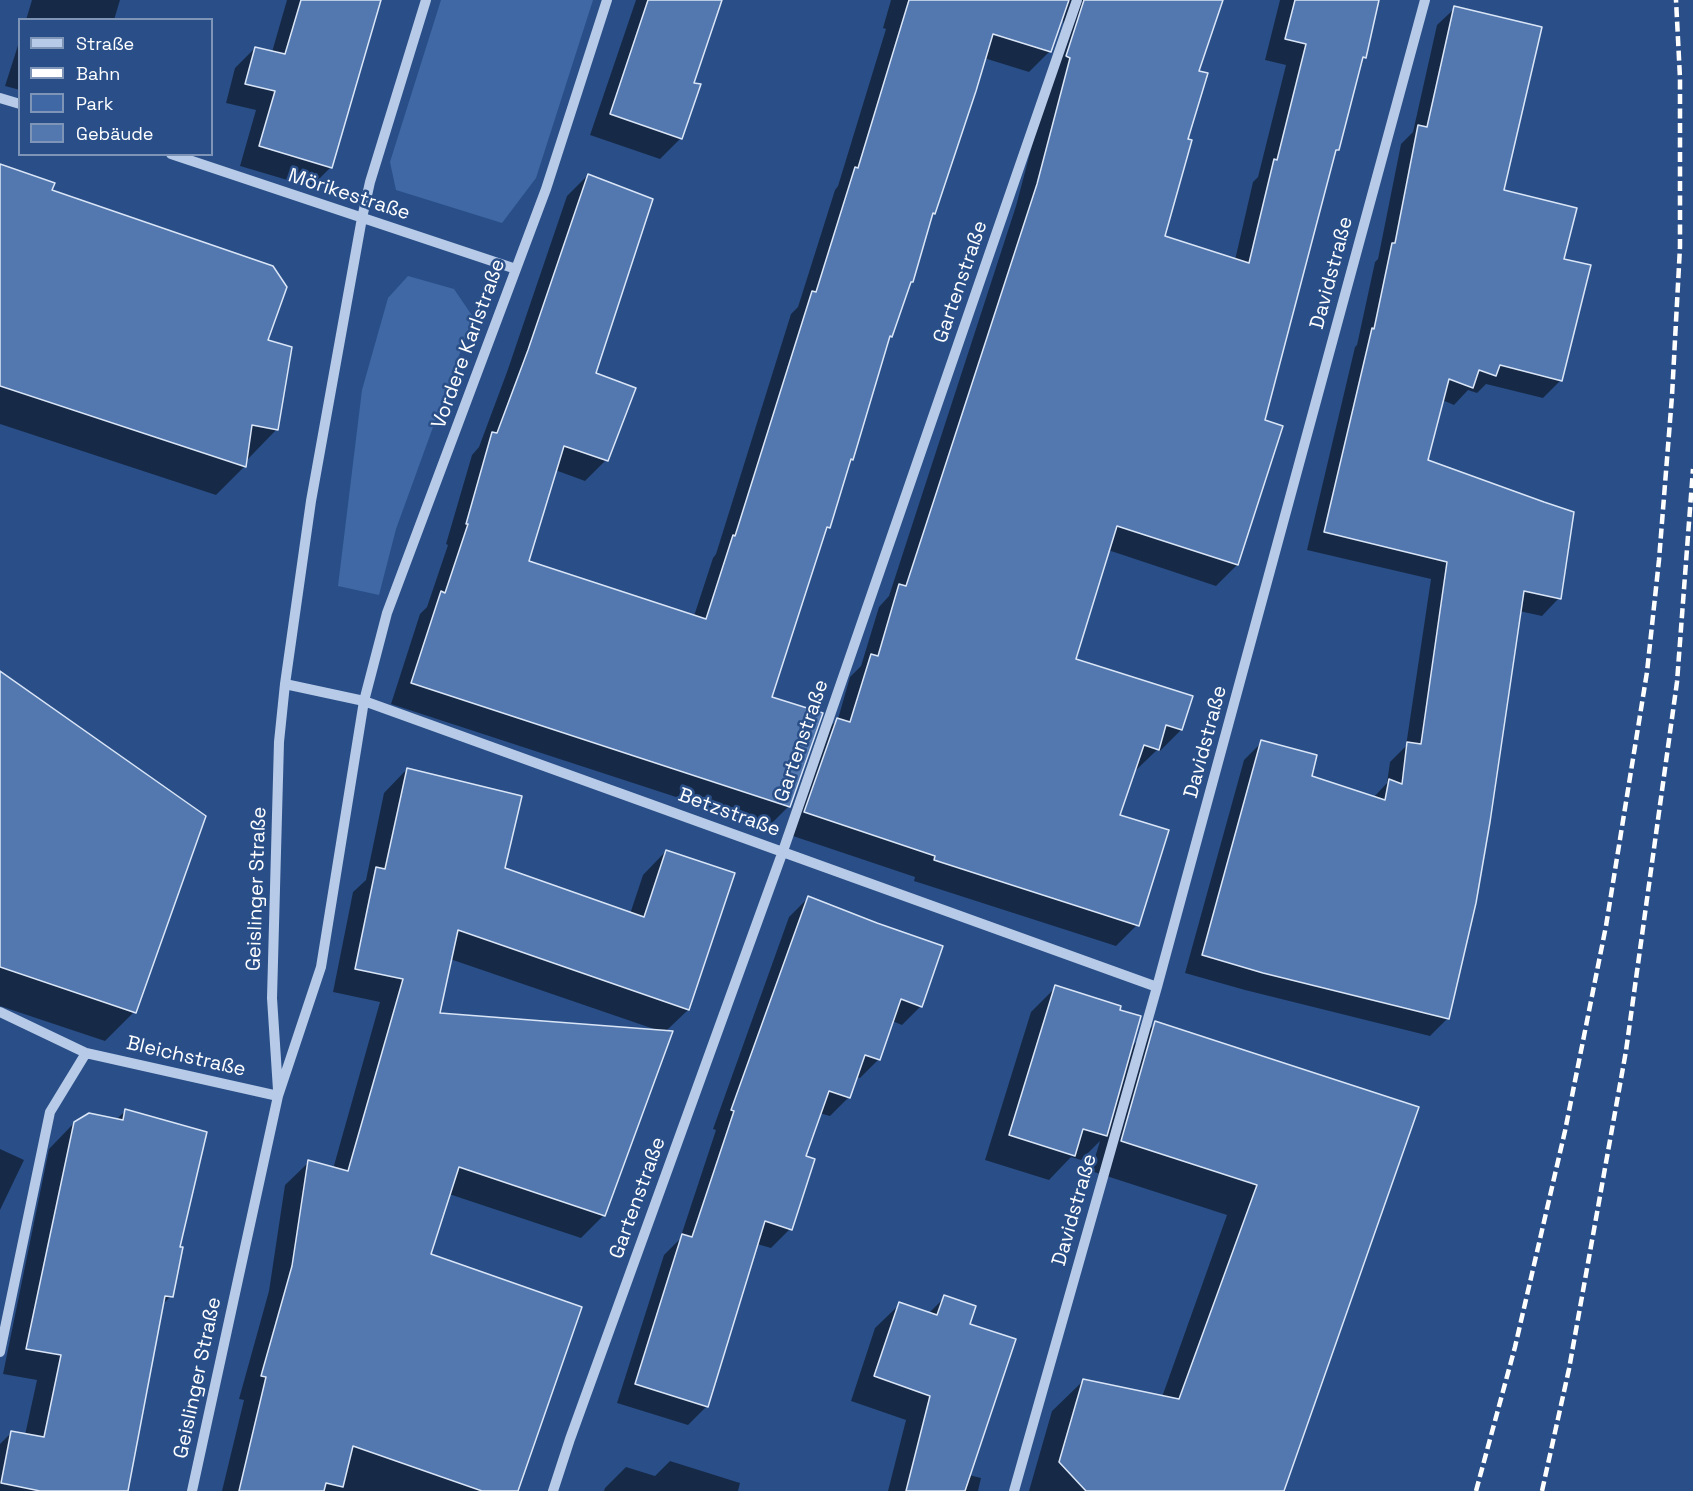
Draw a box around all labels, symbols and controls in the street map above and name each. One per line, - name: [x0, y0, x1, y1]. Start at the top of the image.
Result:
- legend: [18, 18, 213, 156]
- text: Straße: [76, 32, 134, 55]
- text: Bahn: [76, 62, 120, 85]
- text: Park: [76, 92, 113, 115]
- text: Gebäude: [76, 122, 154, 145]
- street label: Mörikestraße: [285, 164, 413, 226]
- street label: Davidstraße: [1305, 214, 1359, 332]
- street label: Gartenstraße: [929, 218, 993, 346]
- street label: Vordere Karlstraße: [427, 256, 511, 432]
- street label: Gartenstraße: [770, 677, 834, 805]
- street label: Davidstraße: [1179, 683, 1233, 801]
- street label: Betzstraße: [675, 783, 783, 843]
- street label: Geislinger Straße: [242, 806, 272, 972]
- street label: Bleichstraße: [124, 1032, 248, 1082]
- street label: Gartenstraße: [605, 1134, 671, 1262]
- street label: Davidstraße: [1048, 1151, 1102, 1269]
- street label: Geislinger Straße: [169, 1295, 227, 1461]

